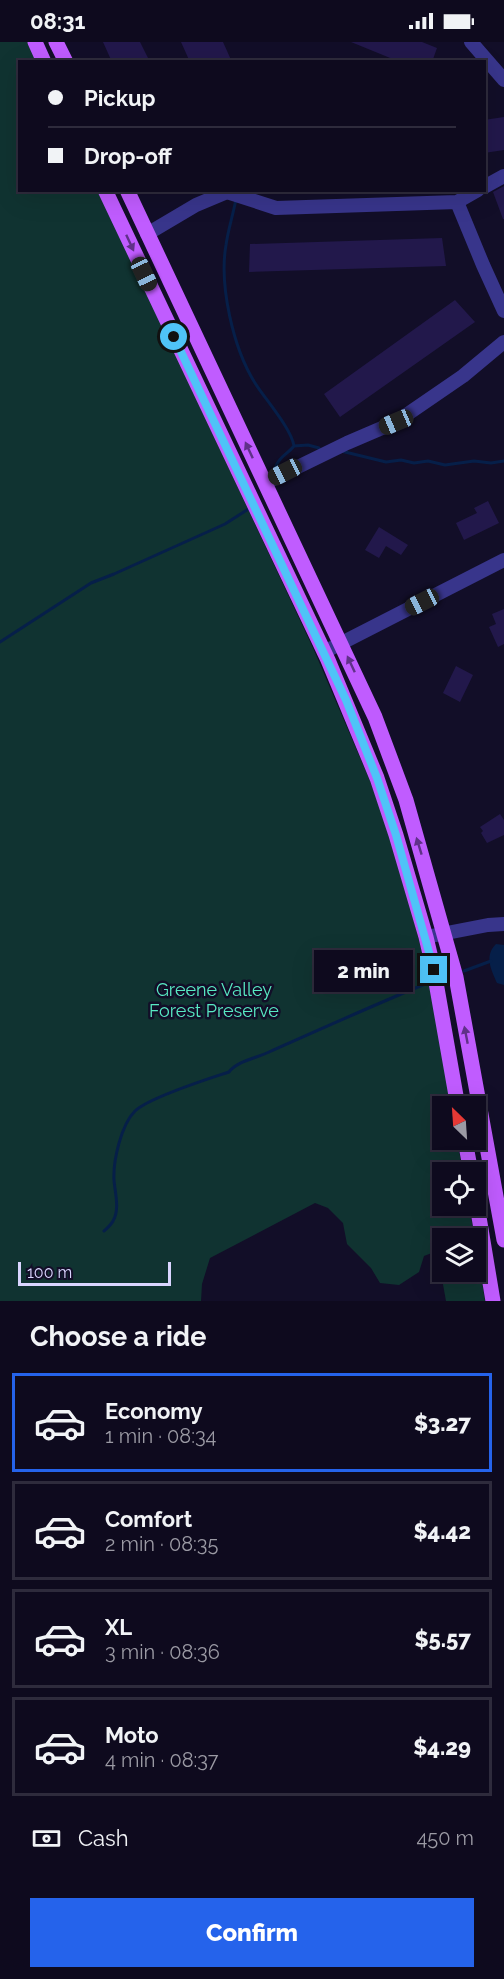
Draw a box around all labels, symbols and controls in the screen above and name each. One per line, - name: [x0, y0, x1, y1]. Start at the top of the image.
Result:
- text: 08:31: [30, 8, 85, 34]
- text: Pickup: [84, 85, 156, 111]
- text: Drop-off: [84, 143, 172, 169]
- one-way arrow: [125, 235, 134, 252]
- car: [128, 254, 160, 294]
- route start: [160, 323, 187, 350]
- car: [376, 407, 416, 437]
- one-way arrow: [245, 441, 254, 458]
- car: [265, 456, 305, 488]
- car: [402, 586, 442, 618]
- one-way arrow: [346, 656, 355, 673]
- one-way arrow: [414, 837, 423, 855]
- callout: 2 min: [314, 949, 413, 991]
- route end: [420, 956, 447, 983]
- text: 2 min: [337, 959, 390, 983]
- park label: Greene Valley Forest Preserve: [149, 979, 279, 1021]
- one-way arrow: [461, 1026, 470, 1045]
- north arrow: [432, 1096, 486, 1150]
- map controls: [432, 1096, 486, 1282]
- button: locate: [432, 1162, 486, 1216]
- button: layers: [432, 1228, 486, 1282]
- scale bar: [18, 1259, 171, 1286]
- text: 100 m: [27, 1263, 72, 1282]
- text: Choose a ride: [30, 1321, 206, 1352]
- icon: car: [33, 1396, 87, 1450]
- text: Economy: [105, 1398, 203, 1424]
- text: $3.27: [414, 1410, 471, 1436]
- text: 1 min · 08:34: [105, 1424, 217, 1448]
- icon: car: [33, 1504, 87, 1558]
- text: Comfort: [105, 1506, 192, 1532]
- text: $4.42: [413, 1518, 471, 1544]
- text: 2 min · 08:35: [105, 1532, 218, 1556]
- icon: car: [33, 1612, 87, 1666]
- text: XL: [105, 1614, 132, 1640]
- text: $5.57: [414, 1626, 471, 1652]
- text: 3 min · 08:36: [105, 1640, 220, 1664]
- icon: car: [33, 1720, 87, 1774]
- text: Moto: [105, 1722, 159, 1748]
- text: $4.29: [413, 1734, 471, 1760]
- text: 4 min · 08:37: [105, 1748, 219, 1772]
- icon: cash: [30, 1822, 63, 1855]
- text: Cash: [78, 1825, 129, 1851]
- text: 450 m: [416, 1826, 474, 1850]
- button: Confirm: [30, 1898, 474, 1967]

